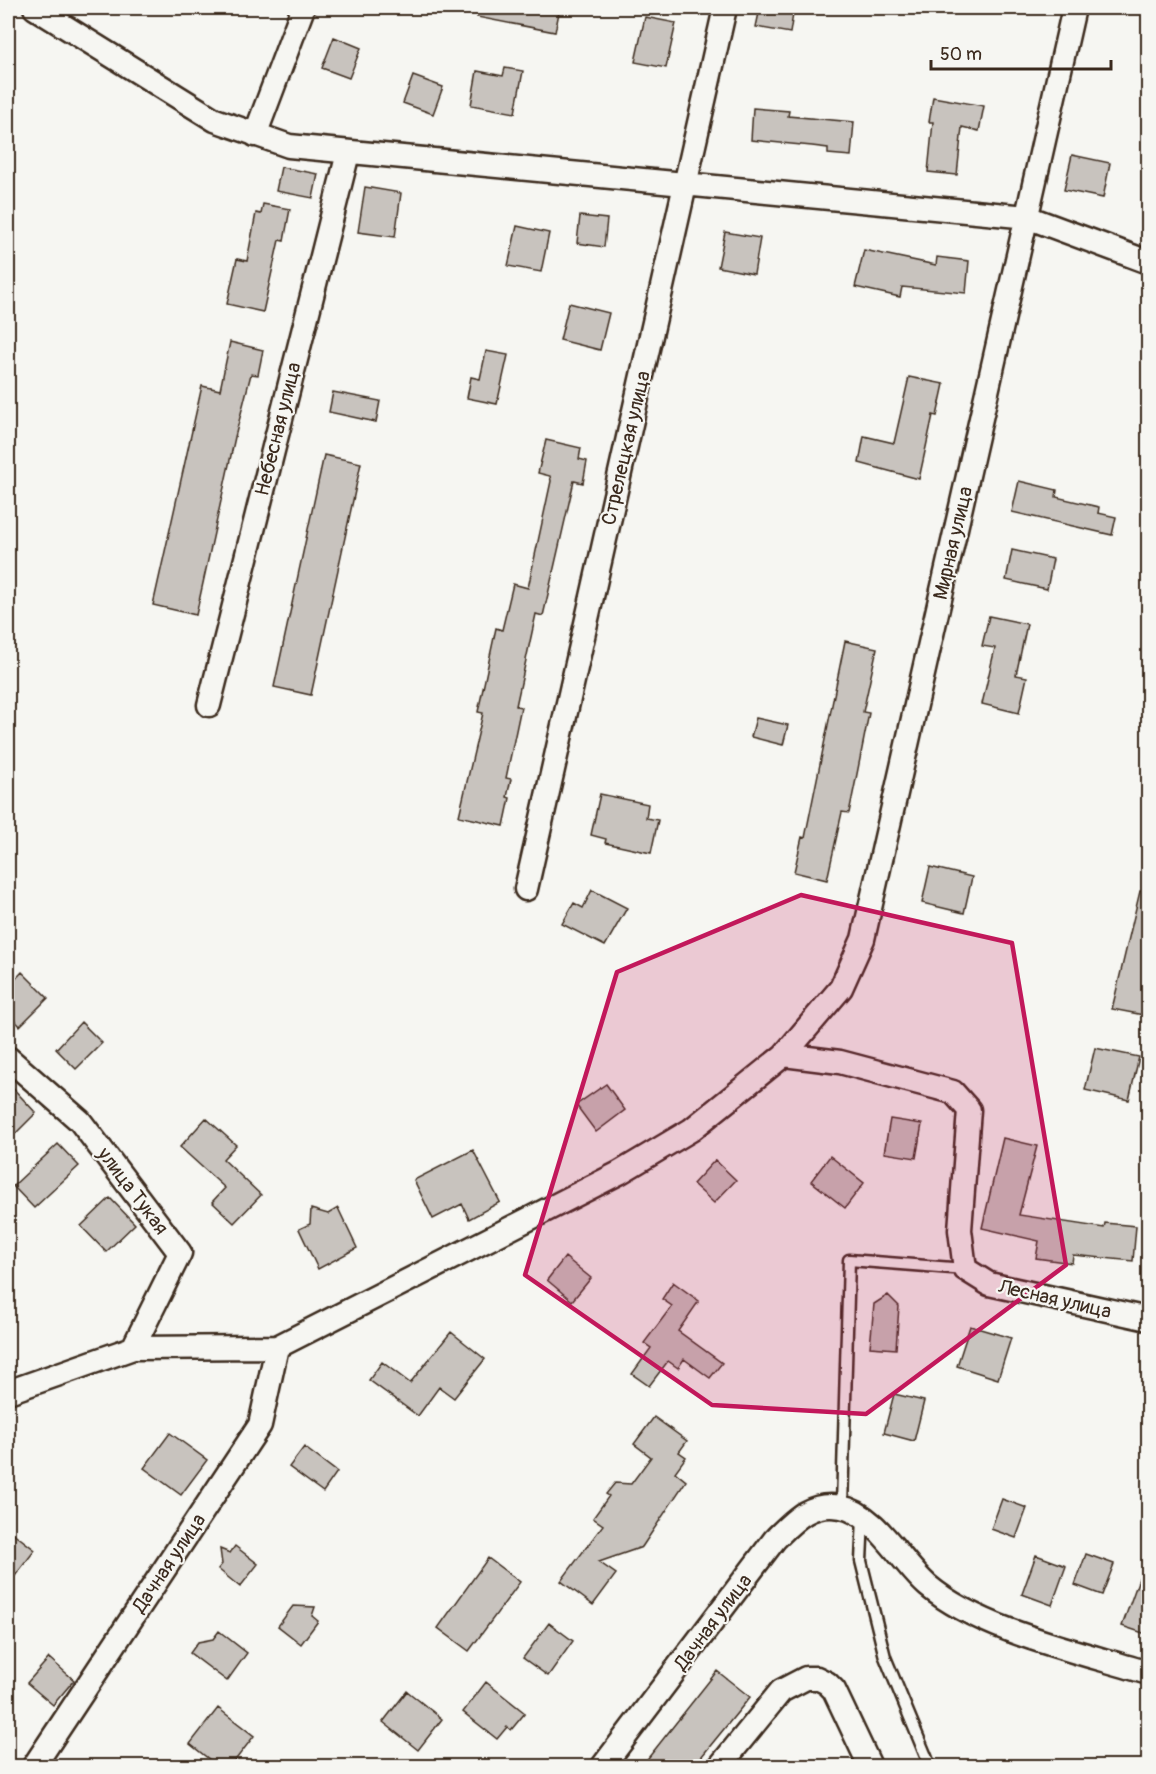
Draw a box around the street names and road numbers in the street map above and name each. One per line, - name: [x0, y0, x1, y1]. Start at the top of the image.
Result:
- street label: Небесная улица: [249, 360, 307, 498]
- street label: Стрелецкая улица: [596, 368, 656, 528]
- street label: Мирная улица: [928, 484, 978, 602]
- street label: улица Тукая: [91, 1142, 174, 1240]
- street label: Лесная улица: [995, 1274, 1114, 1324]
- street label: Дачная улица: [126, 1509, 211, 1618]
- street label: Дачная улица: [668, 1569, 757, 1676]

